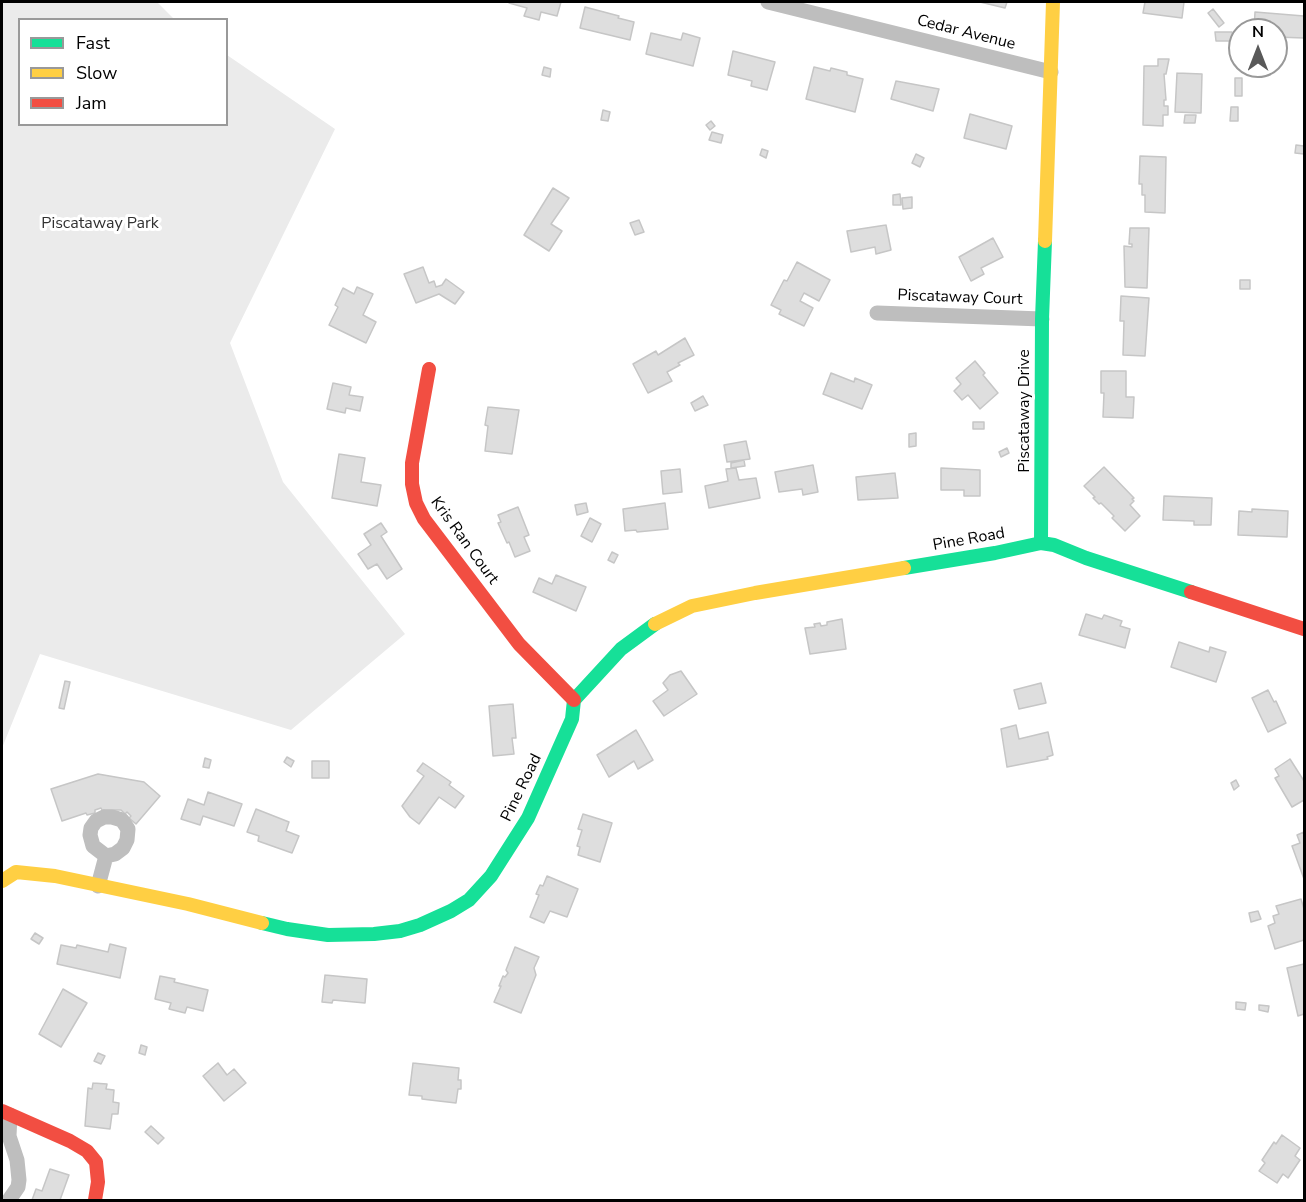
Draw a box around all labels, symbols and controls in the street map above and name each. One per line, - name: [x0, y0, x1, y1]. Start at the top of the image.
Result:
- street label: Cedar Avenue: [915, 11, 1017, 55]
- legend: [18, 18, 228, 126]
- north arrow: [1228, 18, 1288, 78]
- text: N: [1252, 21, 1264, 43]
- text: Fast: [76, 31, 110, 55]
- text: Slow: [76, 61, 117, 85]
- text: Jam: [76, 91, 107, 115]
- park label: Piscataway Park: [41, 214, 159, 234]
- street label: Piscataway Court: [897, 286, 1023, 310]
- street label: Piscataway Drive: [1015, 349, 1035, 473]
- street label: Kris Ran Court: [426, 494, 502, 588]
- street label: Pine Road: [931, 524, 1007, 556]
- street label: Pine Road: [497, 751, 547, 825]

